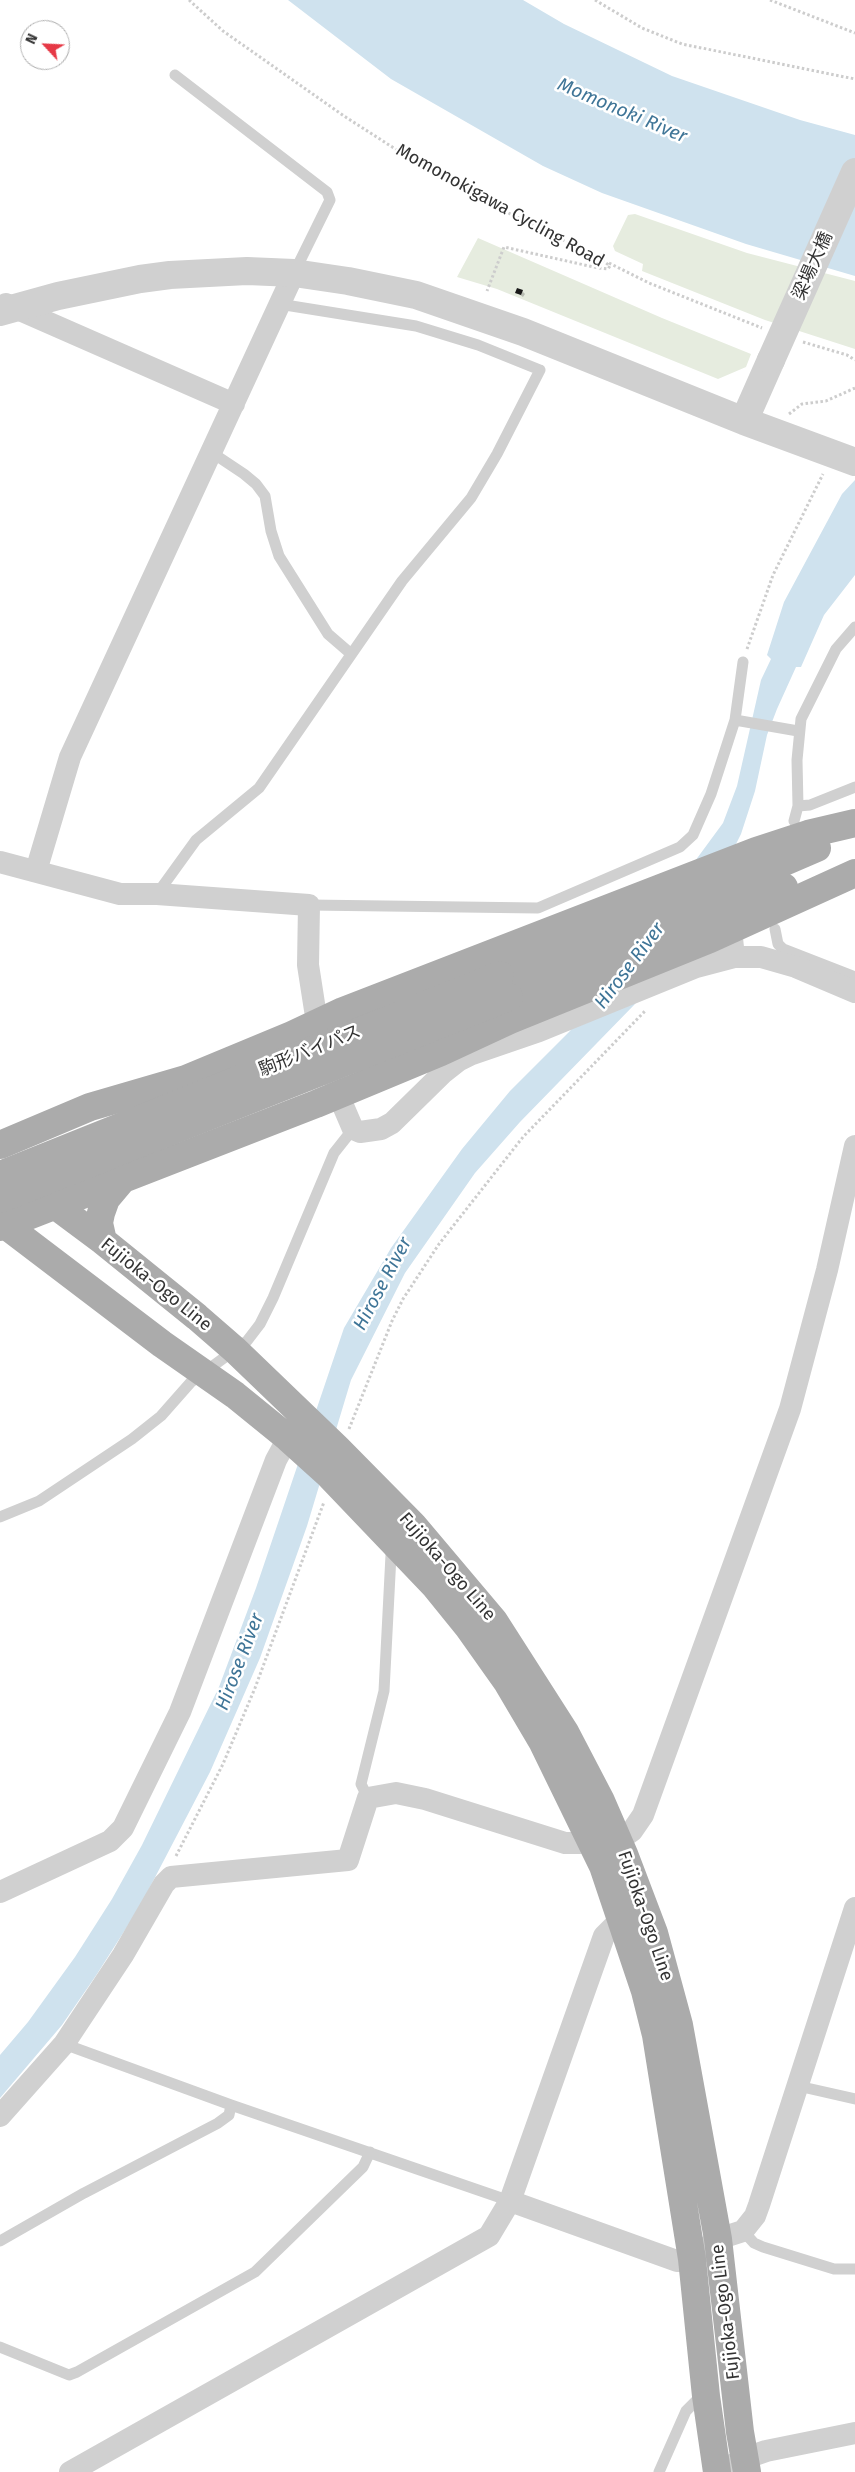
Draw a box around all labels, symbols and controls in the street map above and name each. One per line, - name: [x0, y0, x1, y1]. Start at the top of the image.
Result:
- north arrow: [20, 20, 70, 70]
- text: N: [22, 31, 42, 47]
- water label: Momonoki River: [554, 74, 690, 148]
- street label: Momonokigawa Cycling Road: [392, 140, 608, 272]
- street label: 梁場大橋: [788, 229, 838, 303]
- water label: Hirose River: [590, 918, 670, 1014]
- street label: 駒形バイパス: [256, 1021, 364, 1081]
- street label: Fujioka-Ogo Line: [96, 1234, 216, 1336]
- water label: Hirose River: [349, 1234, 417, 1334]
- street label: Fujioka-Ogo Line: [394, 1508, 500, 1626]
- water label: Hirose River: [211, 1610, 269, 1714]
- street label: Fujioka-Ogo Line: [613, 1848, 677, 1984]
- street label: Fujioka-Ogo Line: [707, 2243, 745, 2381]

